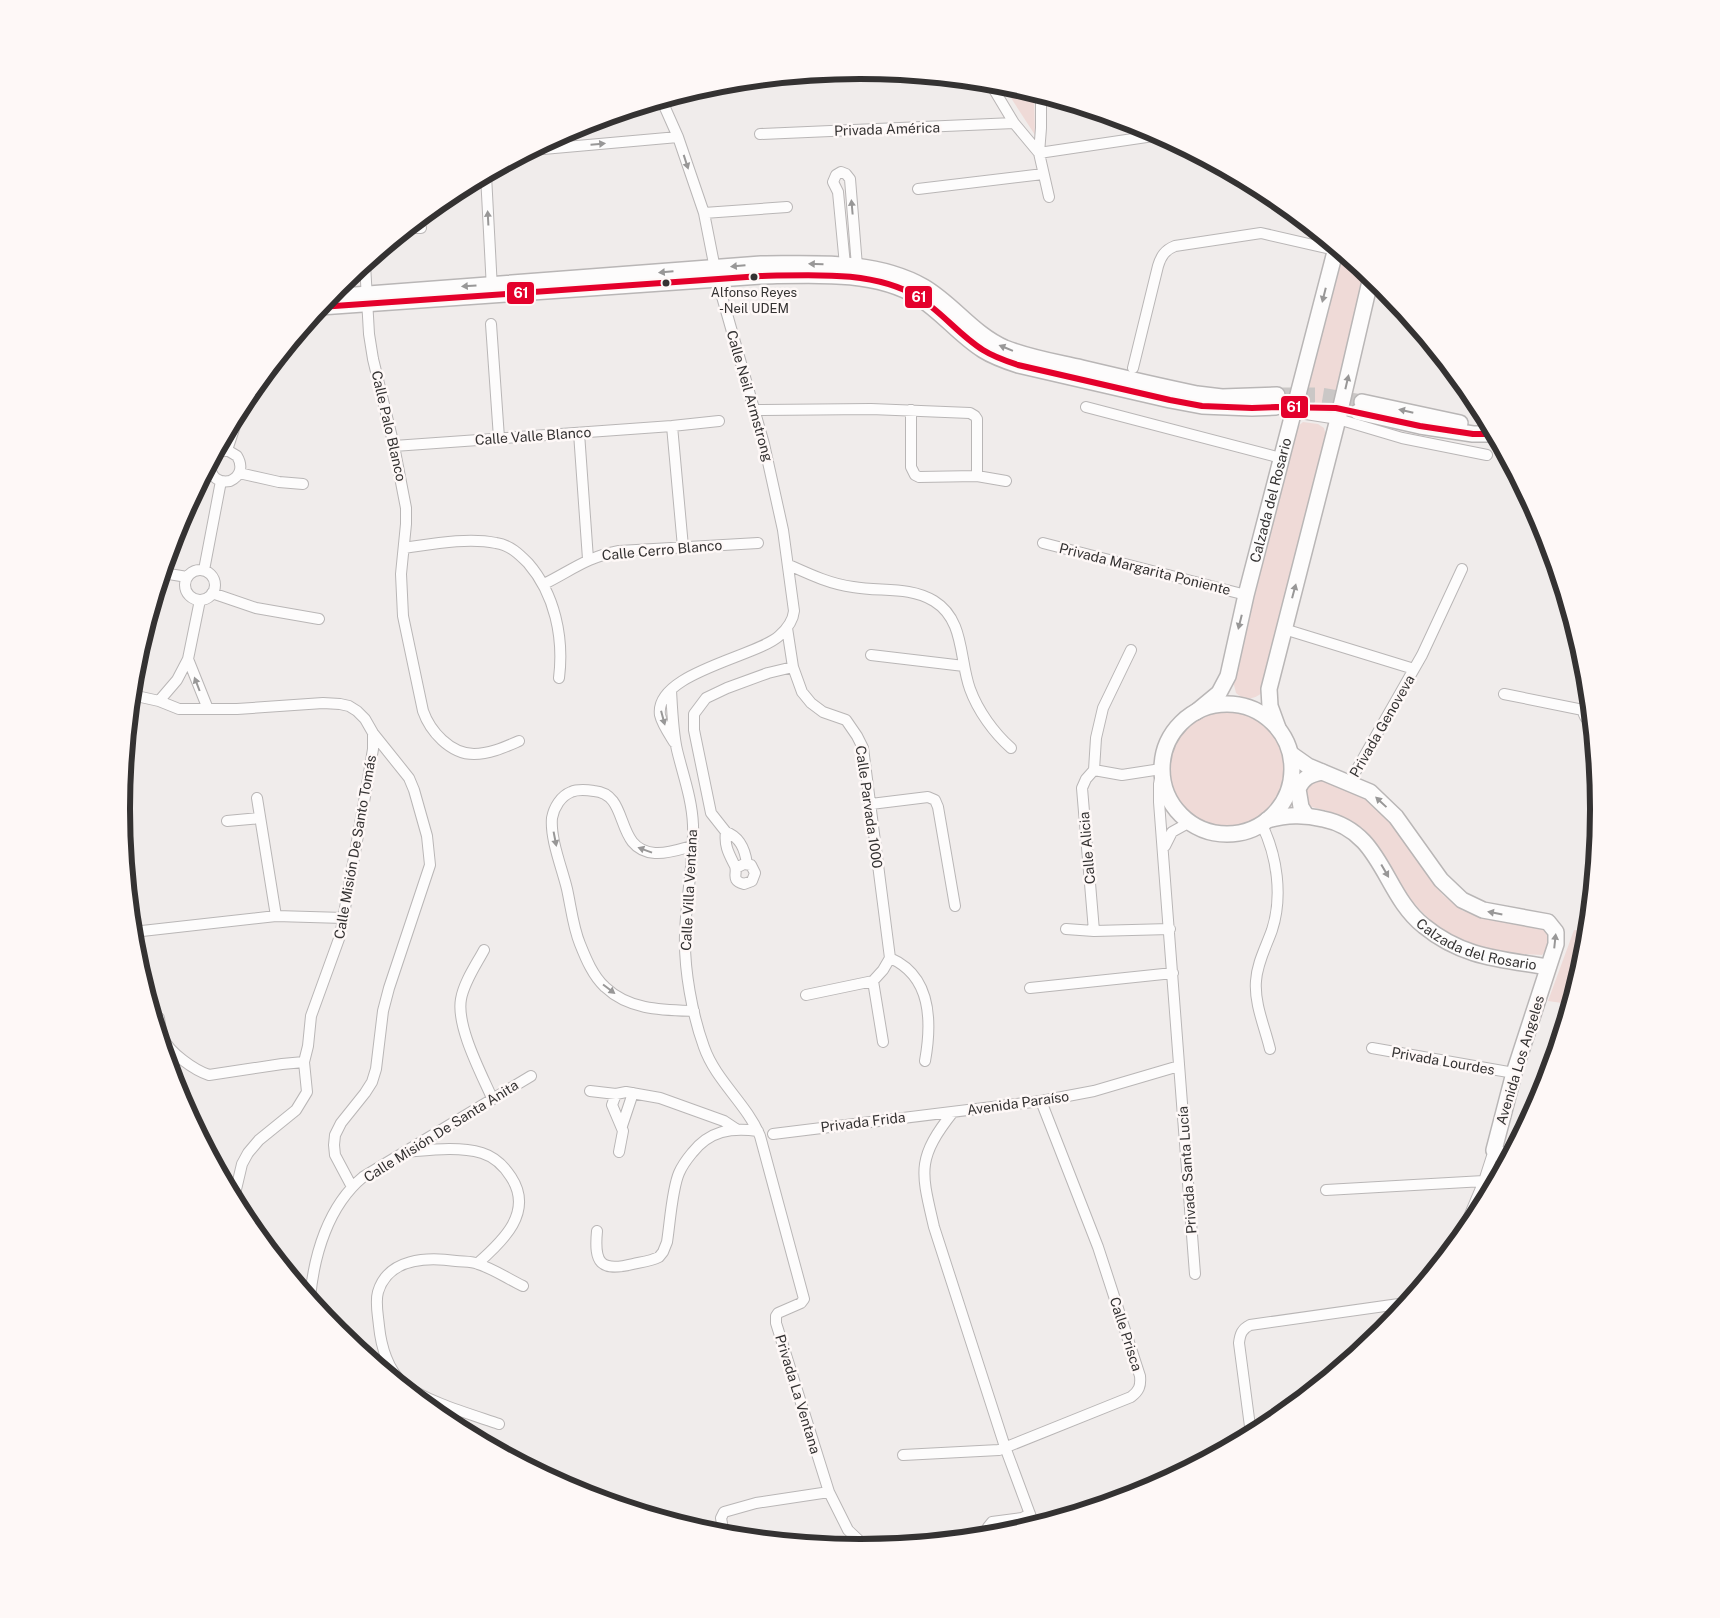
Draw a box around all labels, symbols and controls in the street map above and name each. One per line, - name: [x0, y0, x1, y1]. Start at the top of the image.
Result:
- street label: Privada América: [834, 119, 940, 139]
- one-way arrow: [590, 140, 606, 148]
- one-way arrow: [683, 155, 690, 170]
- one-way arrow: [848, 199, 856, 215]
- one-way arrow: [484, 210, 492, 226]
- one-way arrow: [807, 260, 823, 268]
- one-way arrow: [729, 262, 745, 270]
- one-way arrow: [658, 269, 674, 277]
- marker: Alfonso Reyes -Neil UDEM: [749, 272, 759, 282]
- unlabelled marker: [661, 278, 671, 288]
- line badge: 61: [506, 281, 535, 305]
- one-way arrow: [461, 282, 477, 290]
- text: 61: [513, 285, 529, 301]
- place label: Alfonso Reyes -Neil UDEM: [711, 285, 797, 316]
- line badge: 61: [904, 285, 933, 309]
- one-way arrow: [1320, 288, 1328, 303]
- text: 61: [911, 289, 927, 305]
- street label: Calle Neil Armstrong: [724, 328, 777, 464]
- one-way arrow: [999, 343, 1014, 351]
- street label: Calle Palo Blanco: [369, 369, 410, 483]
- one-way arrow: [1343, 375, 1351, 390]
- line badge: 61: [1280, 395, 1309, 419]
- text: 61: [1286, 399, 1302, 415]
- one-way arrow: [1398, 407, 1414, 415]
- street label: Calle Valle Blanco: [474, 424, 592, 448]
- street label: Calzada del Rosario: [1247, 436, 1294, 564]
- street label: Calle Cerro Blanco: [601, 537, 723, 563]
- street label: Privada Margarita Poniente: [1058, 540, 1232, 598]
- one-way arrow: [1290, 583, 1298, 598]
- one-way arrow: [1236, 615, 1244, 630]
- street label: Privada Genoveva: [1346, 672, 1418, 780]
- one-way arrow: [193, 677, 200, 692]
- one-way arrow: [659, 710, 667, 726]
- street label: Calle Parvada 1000: [852, 744, 886, 870]
- street label: Calle Misión De Santo Tomás: [331, 754, 379, 940]
- one-way arrow: [1376, 796, 1388, 808]
- street label: Calle Alicia: [1076, 811, 1098, 885]
- street label: Calle Villa Ventana: [678, 829, 700, 951]
- one-way arrow: [552, 832, 560, 848]
- one-way arrow: [637, 846, 652, 854]
- one-way arrow: [1380, 864, 1389, 877]
- one-way arrow: [1486, 908, 1502, 916]
- street label: Calzada del Rosario: [1413, 915, 1538, 973]
- one-way arrow: [1551, 932, 1559, 948]
- one-way arrow: [602, 984, 616, 994]
- street label: Avenida Los Angeles: [1493, 993, 1547, 1127]
- street label: Privada Lourdes: [1390, 1044, 1496, 1078]
- street label: Calle Misión De Santa Anita: [361, 1077, 521, 1185]
- street label: Avenida Paraíso: [966, 1088, 1070, 1118]
- street label: Privada Santa Lucía: [1175, 1105, 1199, 1235]
- street label: Privada Frida: [820, 1109, 906, 1135]
- street label: Calle Prisca: [1107, 1295, 1145, 1373]
- street label: Privada La Ventana: [772, 1332, 824, 1456]

